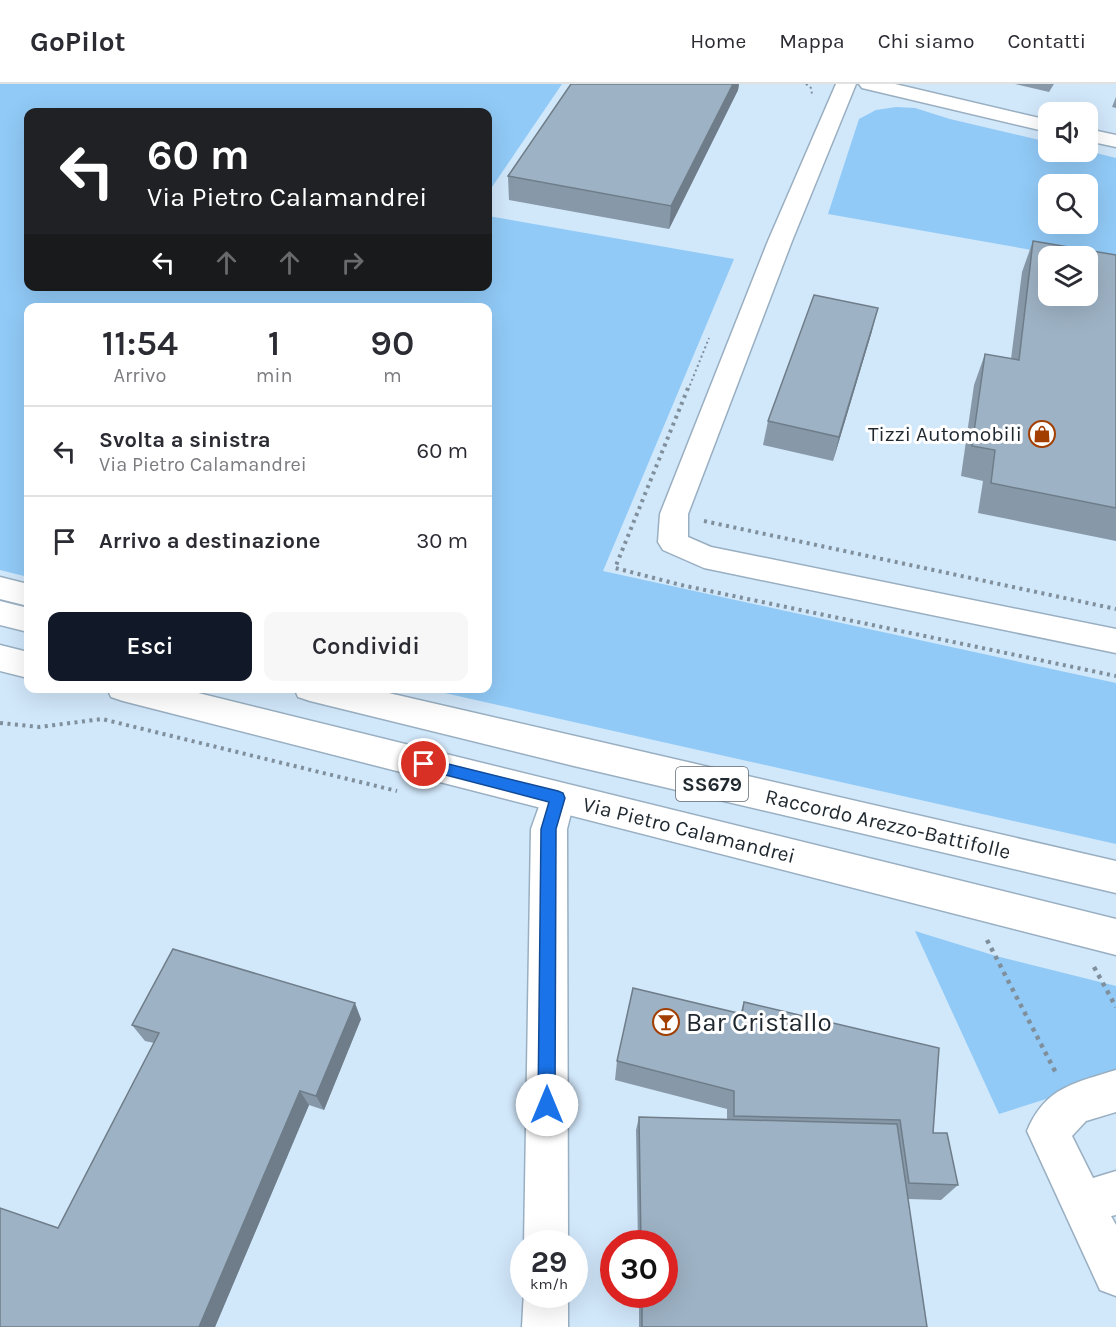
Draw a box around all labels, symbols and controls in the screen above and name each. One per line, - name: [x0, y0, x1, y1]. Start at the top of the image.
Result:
- text: GoPilot: [30, 25, 126, 58]
- text: Home: [690, 29, 746, 53]
- text: Mappa: [779, 29, 845, 53]
- text: Chi siamo: [878, 29, 974, 53]
- text: Contatti: [1007, 29, 1086, 53]
- map controls: [1038, 102, 1098, 306]
- button: sound: [1038, 102, 1098, 162]
- text: 60 m: [147, 130, 250, 180]
- icon: left: [48, 132, 126, 210]
- button: search: [1038, 174, 1098, 234]
- text: Via Pietro Calamandrei: [147, 181, 427, 213]
- icon: left: [147, 246, 180, 279]
- icon: ahead: [210, 246, 243, 279]
- icon: ahead: [273, 246, 306, 279]
- icon: right: [336, 246, 369, 279]
- button: layers: [1038, 246, 1098, 306]
- text: 11:54: [102, 322, 178, 364]
- text: 1: [268, 322, 280, 364]
- text: 90: [370, 322, 414, 364]
- text: Arrivo: [113, 364, 166, 387]
- text: min: [256, 364, 293, 387]
- text: m: [383, 364, 402, 387]
- shop icon: Tizzi Automobili: [1027, 419, 1057, 449]
- place label: Tizzi Automobili: [868, 422, 1022, 446]
- text: Svolta a sinistra: [99, 427, 271, 453]
- icon: left: [48, 435, 81, 468]
- text: 60 m: [417, 438, 468, 464]
- text: Via Pietro Calamandrei: [99, 453, 307, 476]
- icon: arrive: [48, 525, 81, 558]
- text: Arrivo a destinazione: [99, 528, 320, 554]
- text: 30 m: [416, 528, 468, 554]
- button: Esci: [48, 612, 252, 681]
- button: Condividi: [264, 612, 468, 681]
- pin: [398, 738, 449, 789]
- icon: arrive: [407, 747, 440, 780]
- road number: SS679: [676, 767, 748, 801]
- street label: Raccordo Arezzo-Battifolle: [763, 784, 1013, 864]
- street label: Via Pietro Calamandrei: [580, 792, 798, 868]
- bar icon: Bar Cristallo: [651, 1007, 681, 1037]
- place label: Bar Cristallo: [686, 1007, 832, 1038]
- position arrow: [515, 1073, 579, 1137]
- speed limit sign: 30: [600, 1230, 678, 1308]
- text: 29: [531, 1244, 567, 1280]
- text: km/h: [530, 1275, 568, 1293]

